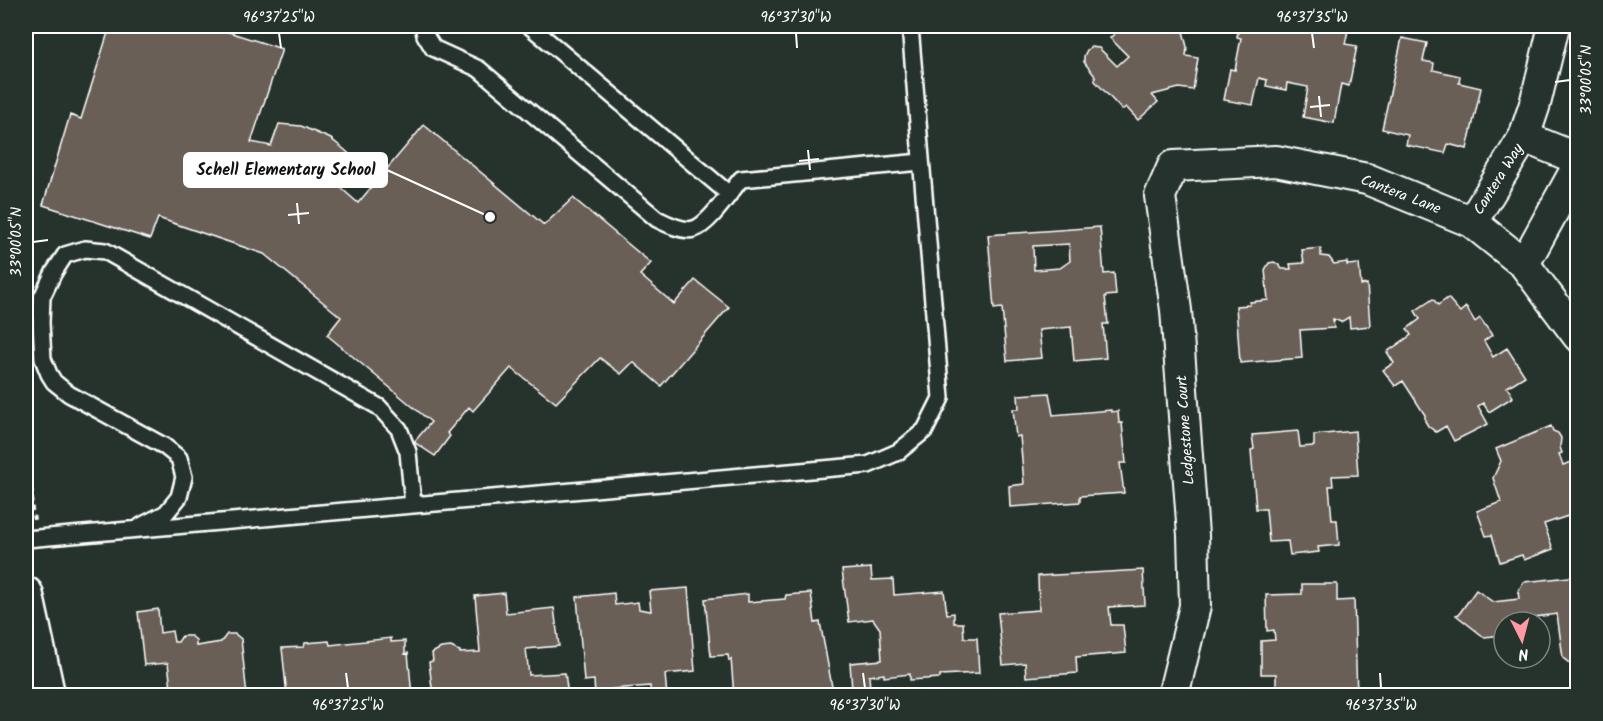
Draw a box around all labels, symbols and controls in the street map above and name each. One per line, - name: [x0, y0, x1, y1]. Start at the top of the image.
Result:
- text: 96°37'25"W: [243, 6, 315, 30]
- text: 96°37'30"W: [760, 6, 832, 30]
- text: 96°37'35"W: [1276, 6, 1348, 30]
- text: 33°00'05"N: [1575, 45, 1599, 115]
- street label: Cantera Way: [1467, 138, 1531, 220]
- callout: Schell Elementary School: [184, 153, 387, 187]
- text: Schell Elementary School: [197, 158, 376, 183]
- street label: Cantera Lane: [1357, 169, 1445, 221]
- text: 33°00'05"N: [5, 207, 29, 277]
- street label: Ledgestone Court: [1170, 374, 1202, 486]
- north arrow: [1492, 610, 1552, 670]
- text: N: [1517, 640, 1530, 666]
- text: 96°37'25"W: [312, 694, 384, 718]
- text: 96°37'30"W: [829, 694, 901, 718]
- text: 96°37'35"W: [1345, 694, 1417, 718]

